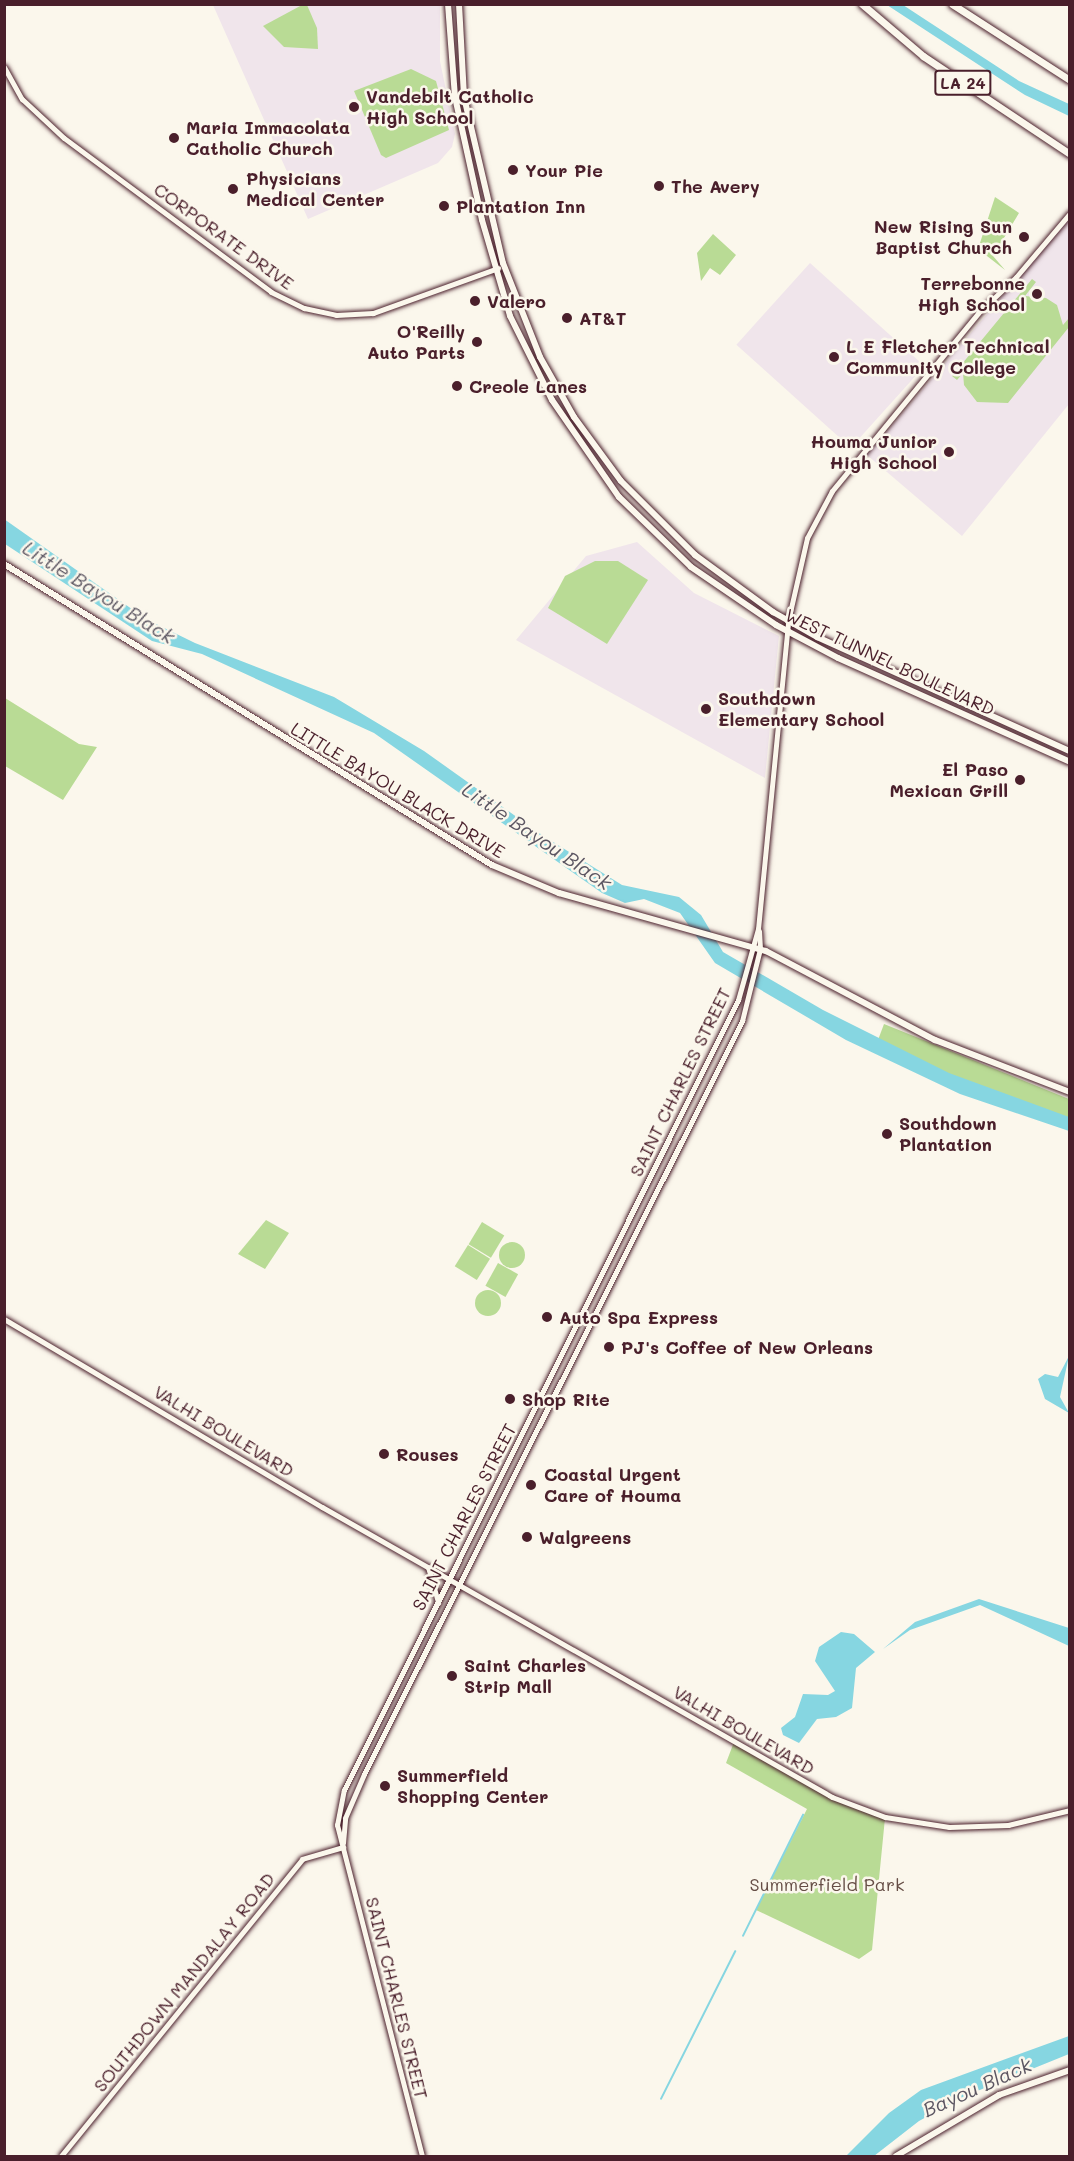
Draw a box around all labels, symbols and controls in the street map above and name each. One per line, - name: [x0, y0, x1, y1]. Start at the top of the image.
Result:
- road number: LA 24: [933, 70, 993, 96]
- place label: Vandebilt Catholic High School: [366, 86, 534, 128]
- marker: Vandebilt Catholic High School: [347, 100, 361, 114]
- place label: Maria Immacolata Catholic Church: [186, 117, 350, 160]
- marker: Maria Immacolata Catholic Church: [167, 131, 181, 145]
- place label: Your Pie: [525, 159, 603, 181]
- marker: Your Pie: [506, 163, 520, 177]
- place label: Physicians Medical Center: [246, 168, 384, 210]
- place label: The Avery: [671, 175, 760, 197]
- street label: CORPORATE DRIVE: [150, 178, 298, 294]
- marker: The Avery: [652, 179, 666, 193]
- marker: Physicians Medical Center: [224, 180, 242, 198]
- place label: Plantation Inn: [456, 195, 585, 217]
- marker: Plantation Inn: [437, 199, 451, 213]
- place label: New Rising Sun Baptist Church: [874, 216, 1012, 258]
- marker: New Rising Sun Baptist Church: [1017, 230, 1031, 244]
- place label: Terrebonne High School: [918, 273, 1025, 316]
- marker: Terrebonne High School: [1030, 287, 1044, 301]
- place label: Valero: [487, 290, 546, 312]
- marker: Valero: [468, 294, 482, 308]
- place label: AT&T: [579, 307, 626, 329]
- marker: AT&T: [560, 311, 574, 325]
- place label: O'Reilly Auto Parts: [367, 321, 465, 364]
- marker: O'Reilly Auto Parts: [470, 335, 484, 349]
- place label: L E Fletcher Technical Community College: [846, 336, 1050, 378]
- marker: L E Fletcher Technical Community College: [827, 350, 841, 364]
- place label: Creole Lanes: [469, 375, 587, 397]
- marker: Creole Lanes: [450, 379, 464, 393]
- place label: Houma Junior High School: [811, 431, 937, 474]
- marker: Houma Junior High School: [942, 445, 956, 459]
- water label: Little Bayou Black: [19, 535, 179, 649]
- street label: WEST TUNNEL BOULEVARD: [782, 604, 998, 720]
- place label: Southdown Elementary School: [718, 688, 884, 730]
- marker: Southdown Elementary School: [699, 702, 713, 716]
- street label: LITTLE BAYOU BLACK DRIVE: [287, 717, 509, 863]
- place label: El Paso Mexican Grill: [889, 759, 1008, 802]
- marker: El Paso Mexican Grill: [1013, 773, 1027, 787]
- water label: Little Bayou Black: [458, 777, 616, 895]
- street label: SAINT CHARLES STREET: [625, 984, 735, 1180]
- place label: Southdown Plantation: [899, 1113, 996, 1156]
- marker: Southdown Plantation: [880, 1127, 894, 1141]
- place label: Auto Spa Express: [559, 1306, 718, 1328]
- marker: Auto Spa Express: [540, 1310, 554, 1324]
- place label: PJ's Coffee of New Orleans: [621, 1336, 873, 1358]
- marker: PJ's Coffee of New Orleans: [602, 1340, 616, 1354]
- street label: VALHI BOULEVARD: [150, 1381, 298, 1481]
- place label: Shop Rite: [522, 1388, 610, 1410]
- marker: Shop Rite: [503, 1392, 517, 1406]
- street label: SAINT CHARLES STREET: [407, 1420, 521, 1614]
- place label: Rouses: [396, 1443, 459, 1465]
- marker: Rouses: [377, 1447, 391, 1461]
- place label: Coastal Urgent Care of Houma: [544, 1464, 681, 1506]
- marker: Coastal Urgent Care of Houma: [522, 1476, 540, 1494]
- place label: Walgreens: [539, 1526, 631, 1548]
- marker: Walgreens: [520, 1530, 534, 1544]
- place label: Saint Charles Strip Mall: [464, 1655, 586, 1698]
- marker: Saint Charles Strip Mall: [445, 1669, 459, 1683]
- street label: VALHI BOULEVARD: [669, 1681, 819, 1779]
- place label: Summerfield Shopping Center: [397, 1765, 548, 1808]
- marker: Summerfield Shopping Center: [378, 1779, 392, 1793]
- street label: SOUTHDOWN MANDALAY ROAD: [89, 1868, 279, 2096]
- park label: Summerfield Park: [750, 1873, 904, 1895]
- street label: SAINT CHARLES STREET: [361, 1895, 433, 2101]
- water label: Bayou Black: [919, 2052, 1035, 2122]

